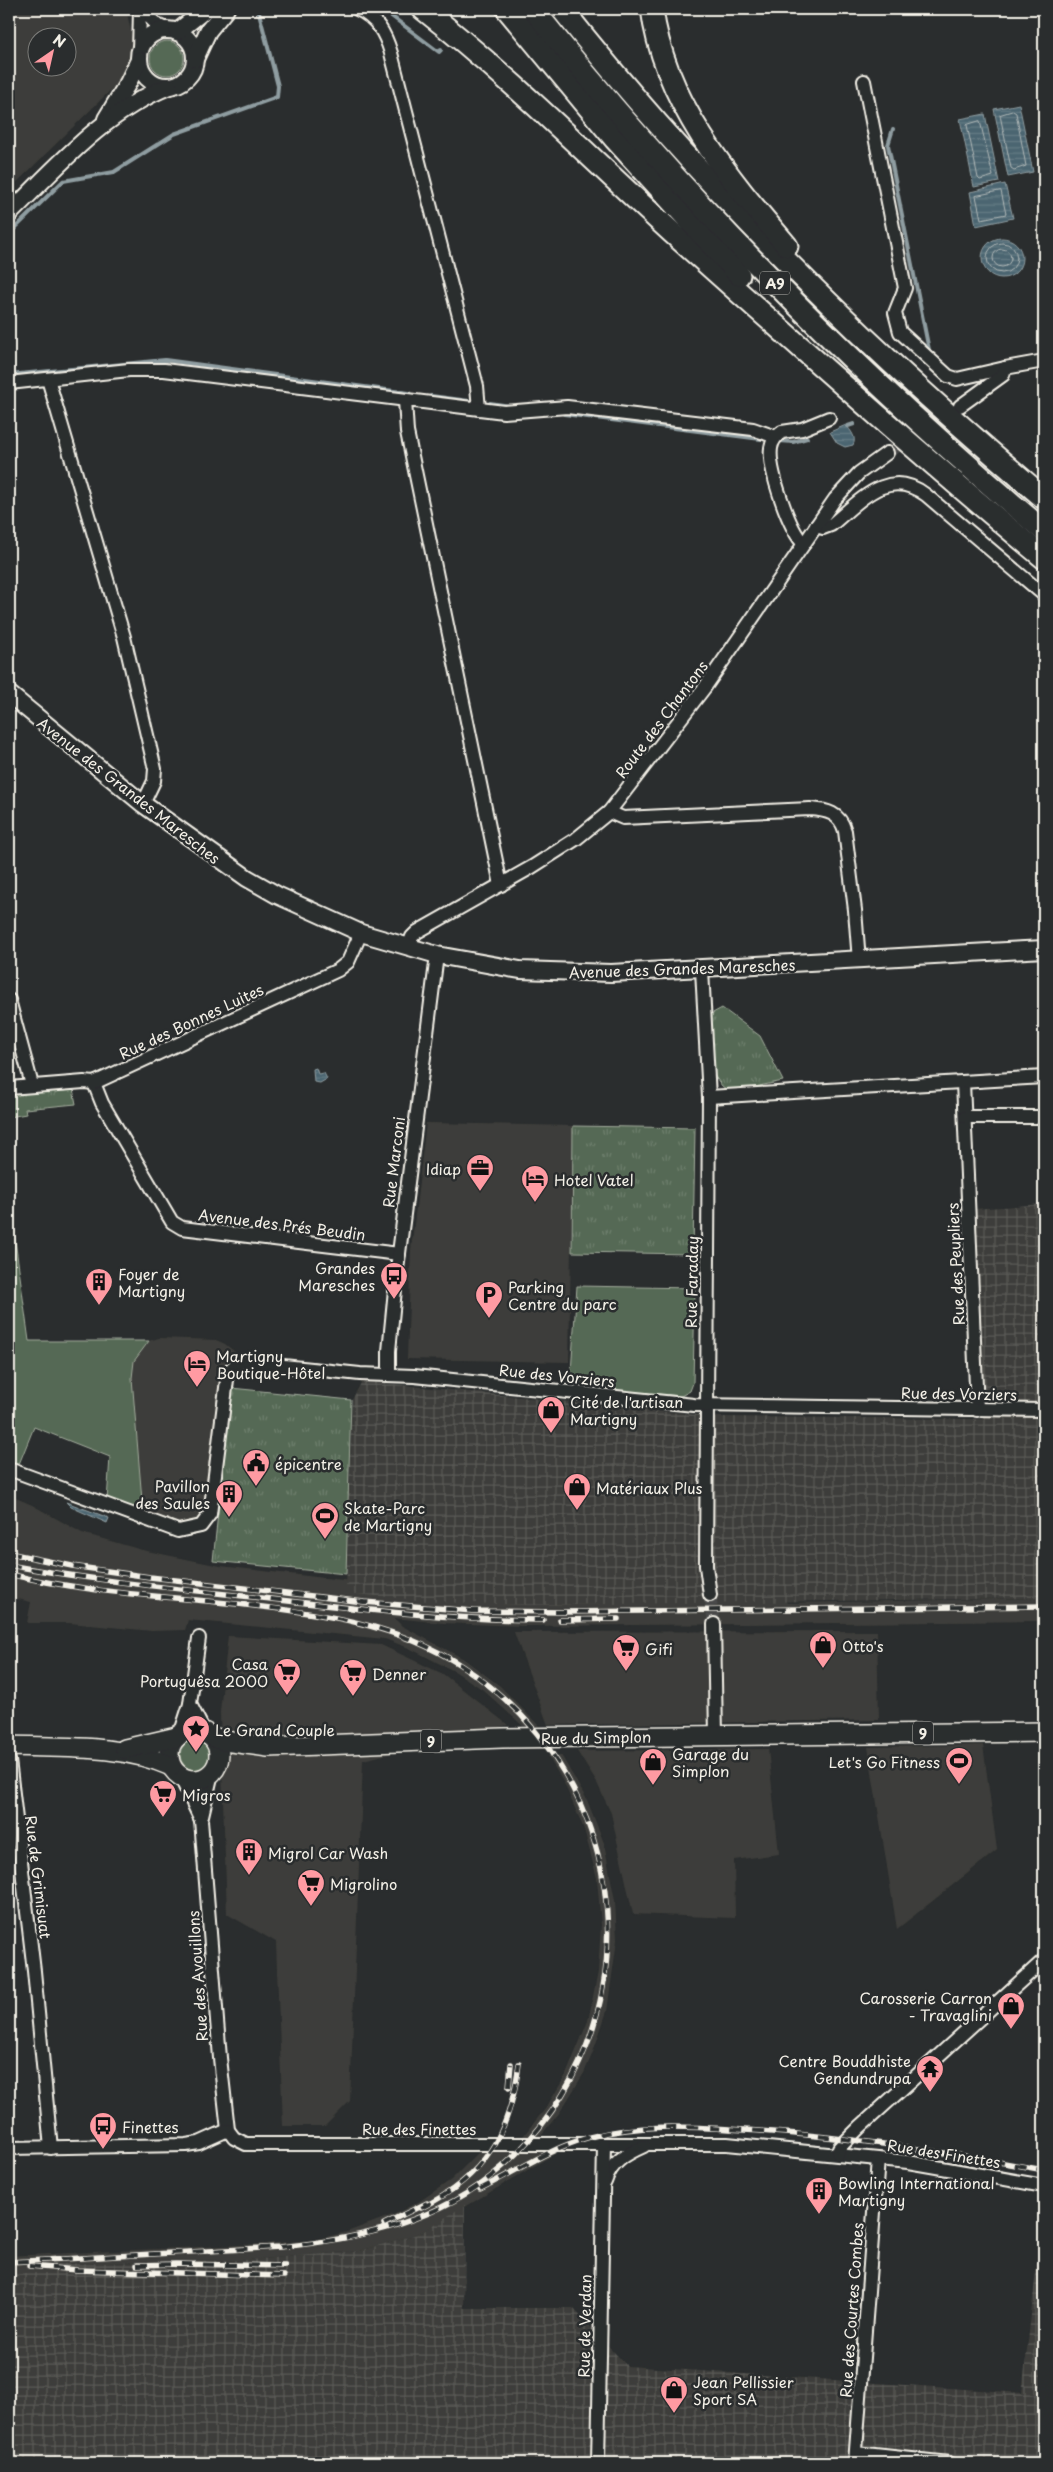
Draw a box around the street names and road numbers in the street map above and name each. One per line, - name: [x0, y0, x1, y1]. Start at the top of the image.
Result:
- road number: A9: [760, 272, 790, 294]
- street label: Route des Chantons: [609, 655, 713, 783]
- street label: Avenue des Grandes Maresches: [33, 711, 226, 869]
- street label: Avenue des Grandes Maresches: [568, 953, 796, 983]
- street label: Rue des Bonnes Luites: [115, 977, 267, 1065]
- street label: Rue Marconi: [376, 1115, 410, 1209]
- street label: Avenue des Prés Beudin: [197, 1202, 367, 1246]
- street label: Rue des Peupliers: [940, 1202, 970, 1326]
- street label: Rue Faraday: [679, 1236, 703, 1328]
- street label: Rue des Vorziers: [498, 1357, 616, 1393]
- street label: Rue des Vorziers: [901, 1380, 1017, 1406]
- road number: 9: [913, 1722, 933, 1745]
- street label: Rue du Simplon: [541, 1725, 651, 1749]
- road number: 9: [421, 1730, 441, 1752]
- street label: Rue de Grimisuat: [20, 1814, 58, 1940]
- street label: Rue des Avouillons: [181, 1910, 213, 2042]
- street label: Rue des Finettes: [362, 2117, 476, 2140]
- street label: Rue des Finettes: [886, 2133, 1002, 2173]
- street label: Rue des Courtes Combes: [833, 2221, 869, 2398]
- street label: Rue de Verdan: [572, 2274, 596, 2378]

